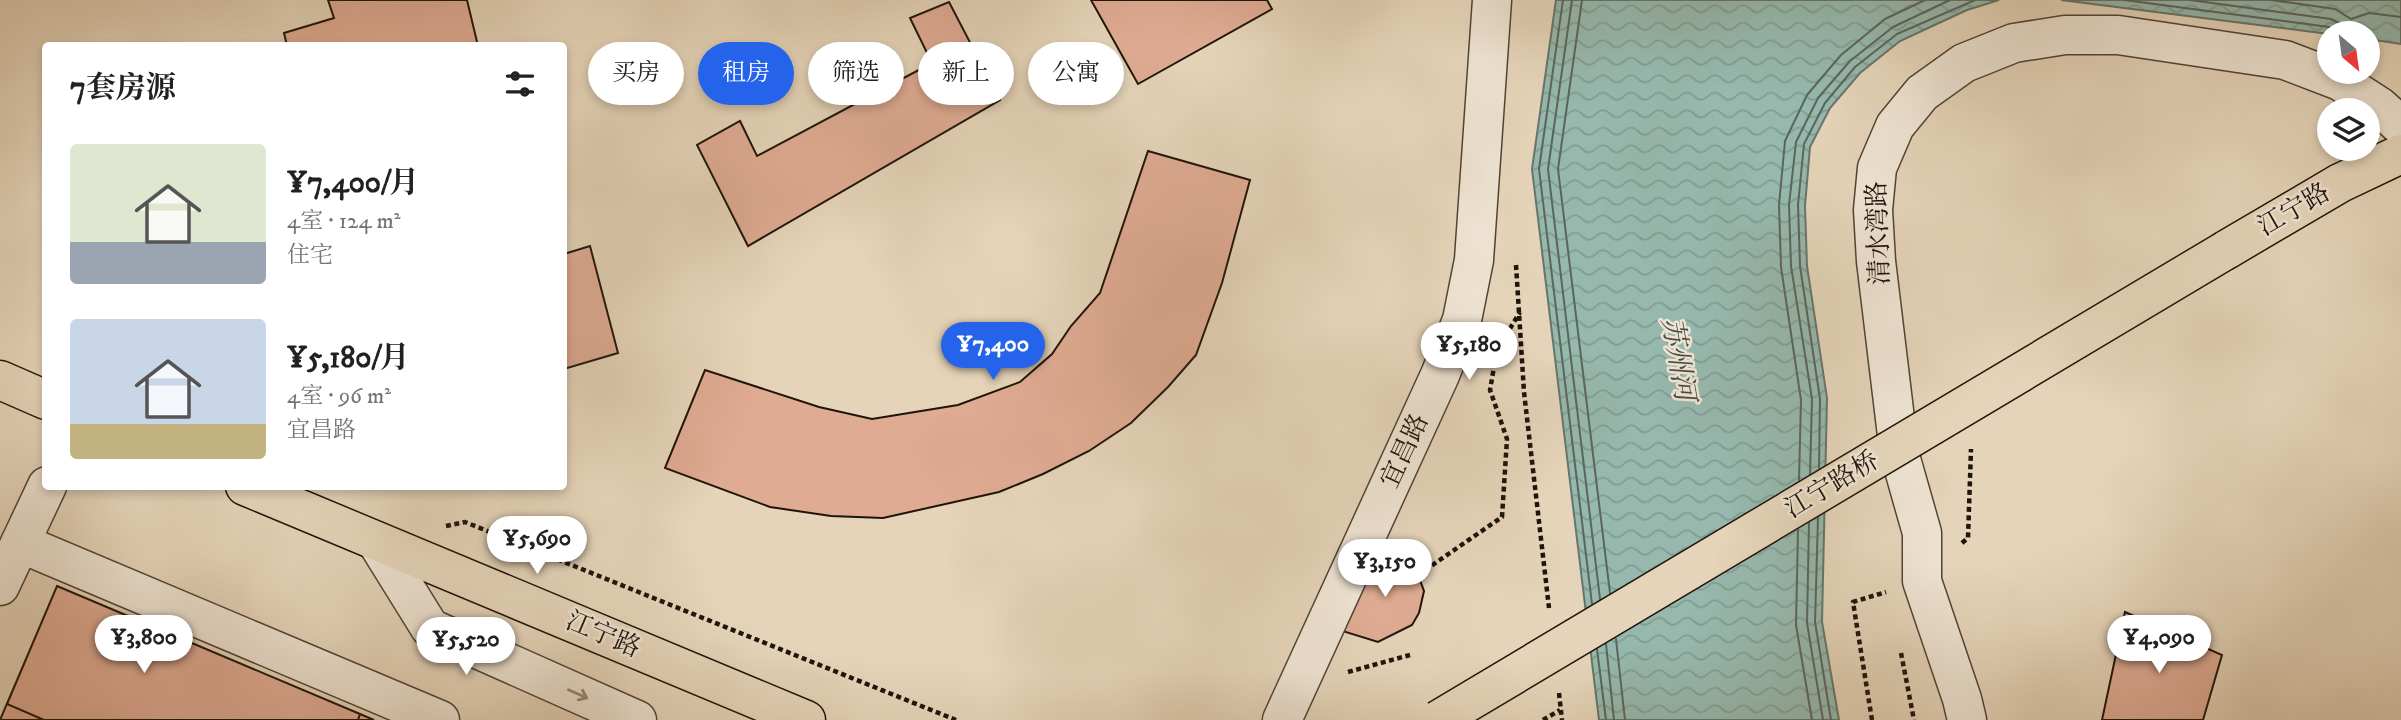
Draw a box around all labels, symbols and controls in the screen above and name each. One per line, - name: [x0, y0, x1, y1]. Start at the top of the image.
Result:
- north arrow: [2317, 21, 2380, 84]
- map controls: [2317, 21, 2380, 161]
- chip: 买房: [588, 42, 684, 105]
- chip: 租房: [698, 42, 794, 105]
- chip: 筛选: [808, 42, 904, 105]
- chip: 新上: [918, 42, 1014, 105]
- chip: 公寓: [1028, 42, 1124, 105]
- icon: filters: [501, 65, 539, 103]
- text: 7套房源: [70, 70, 176, 107]
- button: layers: [2317, 98, 2380, 161]
- text: ¥7,400/月: [287, 165, 419, 202]
- icon: home: [126, 172, 210, 256]
- street label: 江宁路: [2252, 176, 2336, 244]
- street label: 清水湾路: [1861, 180, 1897, 286]
- text: 4室 · 124 m²: [287, 207, 401, 236]
- text: 住宅: [287, 241, 333, 270]
- water label: 苏州河: [1653, 315, 1703, 408]
- pin: ¥7,400: [936, 322, 1050, 382]
- pin: ¥5,180: [1412, 322, 1526, 382]
- text: ¥7,400: [957, 330, 1029, 359]
- text: ¥5,180: [1437, 330, 1501, 359]
- text: ¥5,180/月: [287, 340, 410, 377]
- icon: home: [126, 347, 210, 431]
- text: 4室 · 96 m²: [287, 382, 391, 411]
- street label: 宜昌路: [1374, 409, 1436, 493]
- text: 宜昌路: [287, 416, 356, 445]
- street label: 江宁路桥: [1779, 444, 1885, 526]
- pin: ¥5,690: [480, 516, 594, 576]
- text: ¥5,690: [503, 524, 571, 553]
- pin: ¥3,150: [1328, 540, 1442, 599]
- text: ¥3,150: [1354, 547, 1416, 576]
- street label: 江宁路: [561, 605, 645, 665]
- pin: ¥3,800: [87, 616, 201, 675]
- pin: ¥4,090: [2102, 616, 2216, 675]
- pin: ¥5,520: [409, 618, 523, 677]
- text: ¥3,800: [111, 623, 177, 652]
- text: ¥4,090: [2123, 623, 2195, 652]
- text: ¥5,520: [432, 625, 500, 654]
- one-way arrow: [566, 688, 588, 701]

